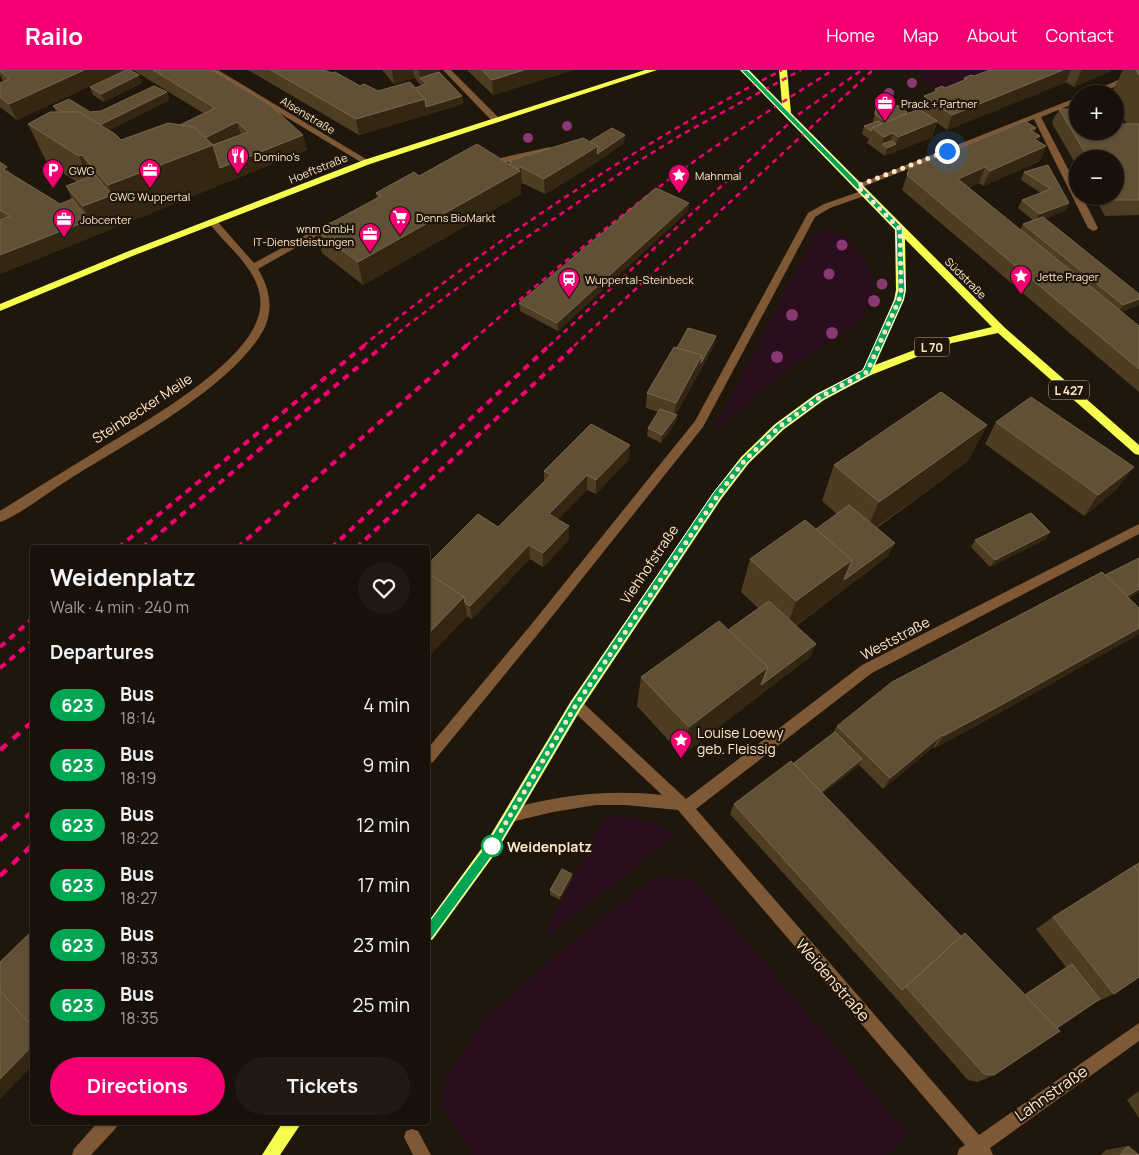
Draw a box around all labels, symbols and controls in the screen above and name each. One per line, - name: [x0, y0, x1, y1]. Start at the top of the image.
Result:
- text: Railo: [25, 19, 83, 52]
- text: Home: [826, 23, 875, 47]
- text: Map: [903, 23, 939, 47]
- text: About: [967, 23, 1017, 47]
- text: Contact: [1045, 23, 1114, 47]
- map controls: [1069, 85, 1124, 205]
- button: +: [1069, 85, 1124, 140]
- office icon: Prack + Partner: [873, 91, 897, 122]
- street label: Alsenstraße: [278, 93, 339, 137]
- place label: Prack + Partner: [901, 96, 978, 111]
- your location: [935, 139, 960, 164]
- restaurant icon: Domino's: [226, 144, 250, 175]
- place label: Domino's: [254, 149, 300, 164]
- street label: Hoeftstraße: [287, 149, 350, 187]
- button: −: [1069, 150, 1124, 205]
- parking icon: GWG: [41, 158, 65, 189]
- office icon: GWG Wuppertal: [138, 158, 162, 189]
- place label: GWG: [69, 163, 94, 178]
- place icon: Mahnmal: [667, 163, 691, 194]
- place label: Mahnmal: [695, 168, 741, 183]
- place label: GWG Wuppertal: [110, 189, 190, 204]
- supermarket icon: Denns BioMarkt: [388, 205, 412, 236]
- office icon: Jobcenter: [52, 207, 76, 238]
- place label: Denns BioMarkt: [416, 210, 496, 225]
- place label: Jobcenter: [80, 212, 131, 227]
- place label: wnm GmbH IT-Dienstleistungen: [253, 221, 354, 249]
- office icon: wnm GmbH IT-Dienstleistungen: [358, 222, 382, 253]
- street label: Südstraße: [942, 254, 990, 302]
- place icon: Jette Prager: [1009, 264, 1033, 295]
- station icon: Wuppertal-Steinbeck: [557, 267, 581, 298]
- place label: Jette Prager: [1037, 269, 1099, 284]
- place label: Wuppertal-Steinbeck: [585, 272, 694, 287]
- road number: L 70: [914, 338, 950, 356]
- street label: Steinbecker Meile: [88, 369, 196, 447]
- road number: L 427: [1049, 380, 1089, 400]
- street label: Viehhofstraße: [616, 521, 682, 607]
- text: Weidenplatz: [50, 560, 196, 593]
- button: heart: [358, 562, 410, 614]
- text: Walk · 4 min · 240 m: [50, 596, 189, 618]
- street label: Weststraße: [857, 612, 933, 664]
- text: Departures: [50, 639, 154, 665]
- text: Bus: [120, 681, 154, 707]
- text: 4 min: [363, 692, 410, 718]
- text: 623: [61, 693, 94, 717]
- text: 18:14: [120, 707, 156, 729]
- place label: Louise Loewy geb. Fleissig: [697, 723, 784, 758]
- place icon: Louise Loewy geb. Fleissig: [669, 728, 693, 759]
- text: Bus: [120, 741, 154, 767]
- text: 9 min: [363, 752, 410, 778]
- text: 623: [61, 753, 94, 777]
- text: 18:19: [120, 767, 156, 789]
- text: Bus: [120, 801, 154, 827]
- text: 12 min: [356, 812, 410, 838]
- text: 623: [61, 813, 94, 837]
- text: 18:22: [120, 827, 159, 849]
- marker: Weidenplatz: [481, 835, 503, 857]
- place label: Weidenplatz: [507, 837, 592, 856]
- text: Bus: [120, 861, 154, 887]
- text: 17 min: [357, 872, 410, 898]
- text: 623: [61, 873, 94, 897]
- text: 18:27: [120, 887, 157, 909]
- text: Bus: [120, 921, 154, 947]
- text: 23 min: [353, 932, 410, 958]
- text: 623: [61, 933, 94, 957]
- street label: Weidenstraße: [791, 934, 875, 1026]
- text: 18:33: [120, 947, 158, 969]
- text: Bus: [120, 981, 154, 1007]
- text: 25 min: [353, 992, 410, 1018]
- text: 623: [61, 993, 94, 1017]
- text: 18:35: [120, 1007, 158, 1029]
- button: Directions: [50, 1057, 225, 1115]
- button: Tickets: [235, 1057, 410, 1115]
- street label: Lahnstraße: [1010, 1060, 1092, 1126]

